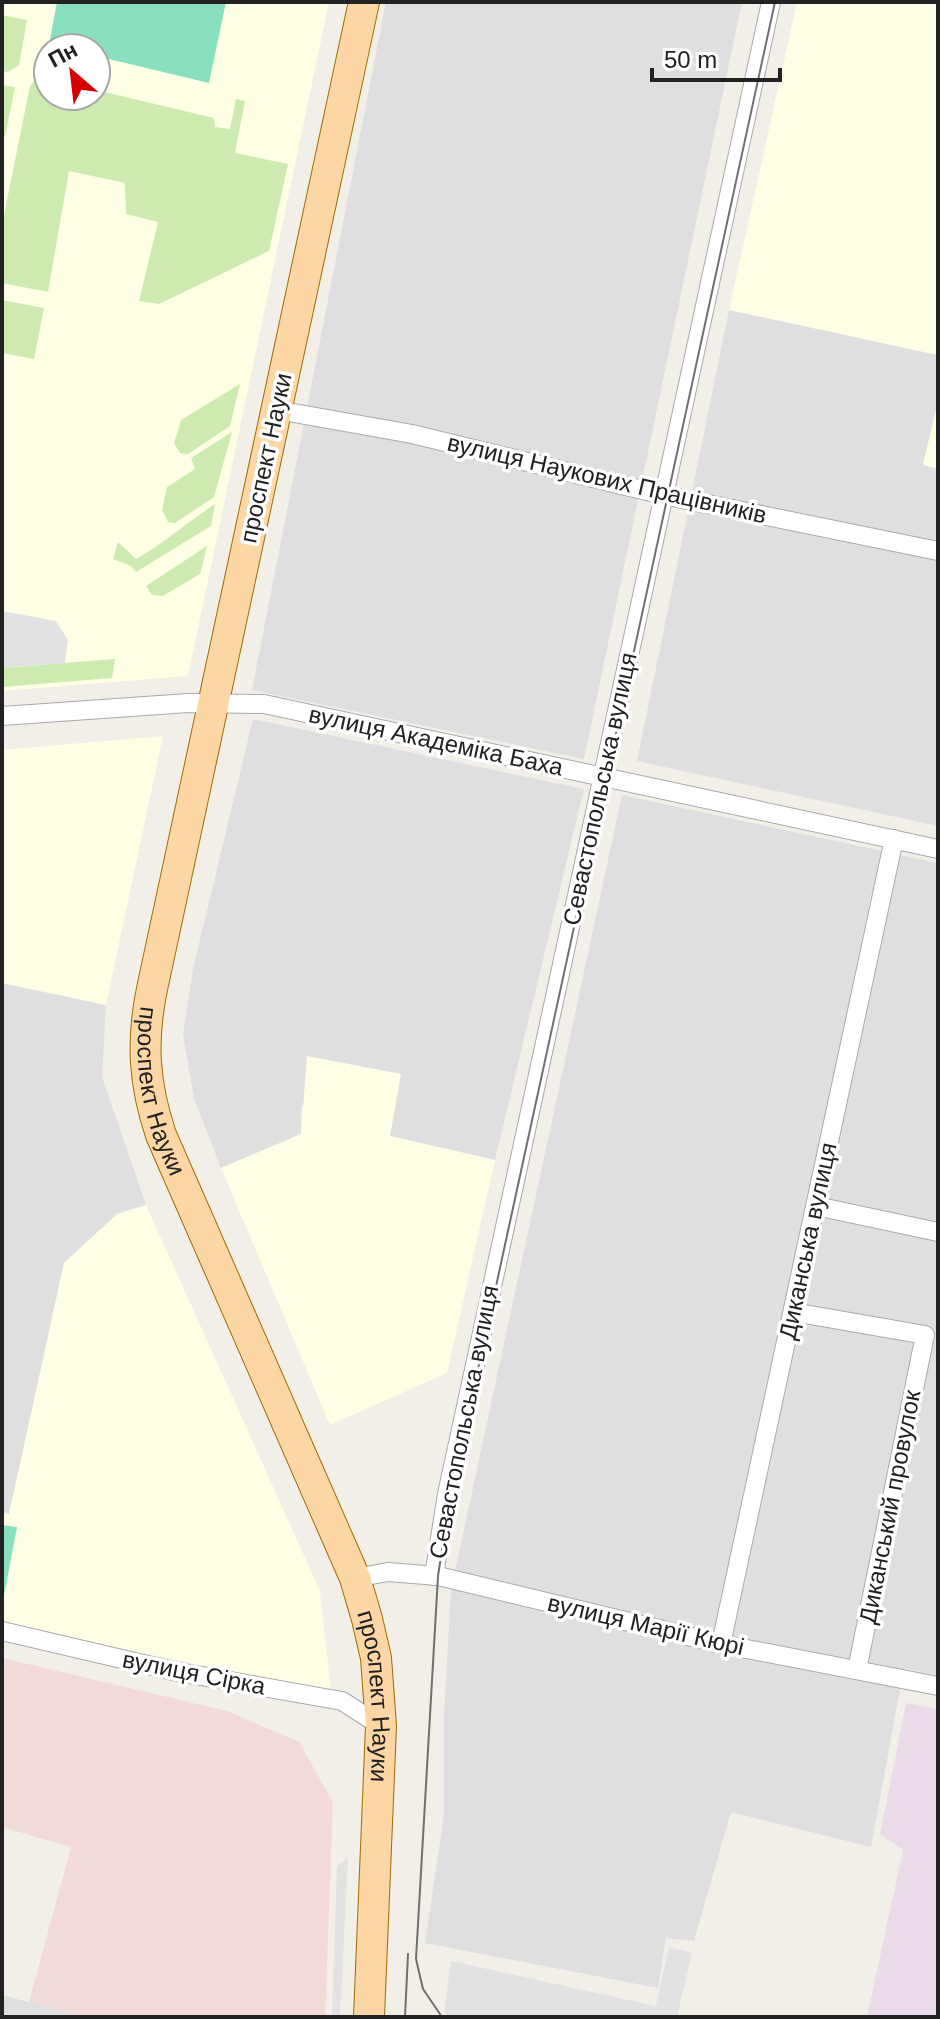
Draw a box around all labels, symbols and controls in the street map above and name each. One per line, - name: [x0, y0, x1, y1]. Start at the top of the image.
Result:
- north arrow: [32, 32, 112, 112]
- scale bar: [652, 32, 780, 82]
- text: Пн: [44, 37, 82, 73]
- text: 50 m: [664, 46, 717, 73]
- street label: проспект Науки: [234, 371, 297, 545]
- street label: вулиця Наукових Працівників: [445, 429, 769, 528]
- street label: Севастопольська вулиця: [557, 650, 642, 928]
- street label: вулиця Академіка Баха: [306, 700, 566, 781]
- street label: проспект Науки: [132, 1005, 191, 1179]
- street label: Диканська вулиця: [773, 1140, 842, 1342]
- street label: Севастопольська вулиця: [424, 1283, 503, 1561]
- street label: Диканський провулок: [854, 1387, 925, 1626]
- street label: вулиця Марії Кюрі: [545, 1589, 747, 1660]
- street label: проспект Науки: [352, 1607, 395, 1783]
- street label: вулиця Сірка: [120, 1645, 268, 1700]

